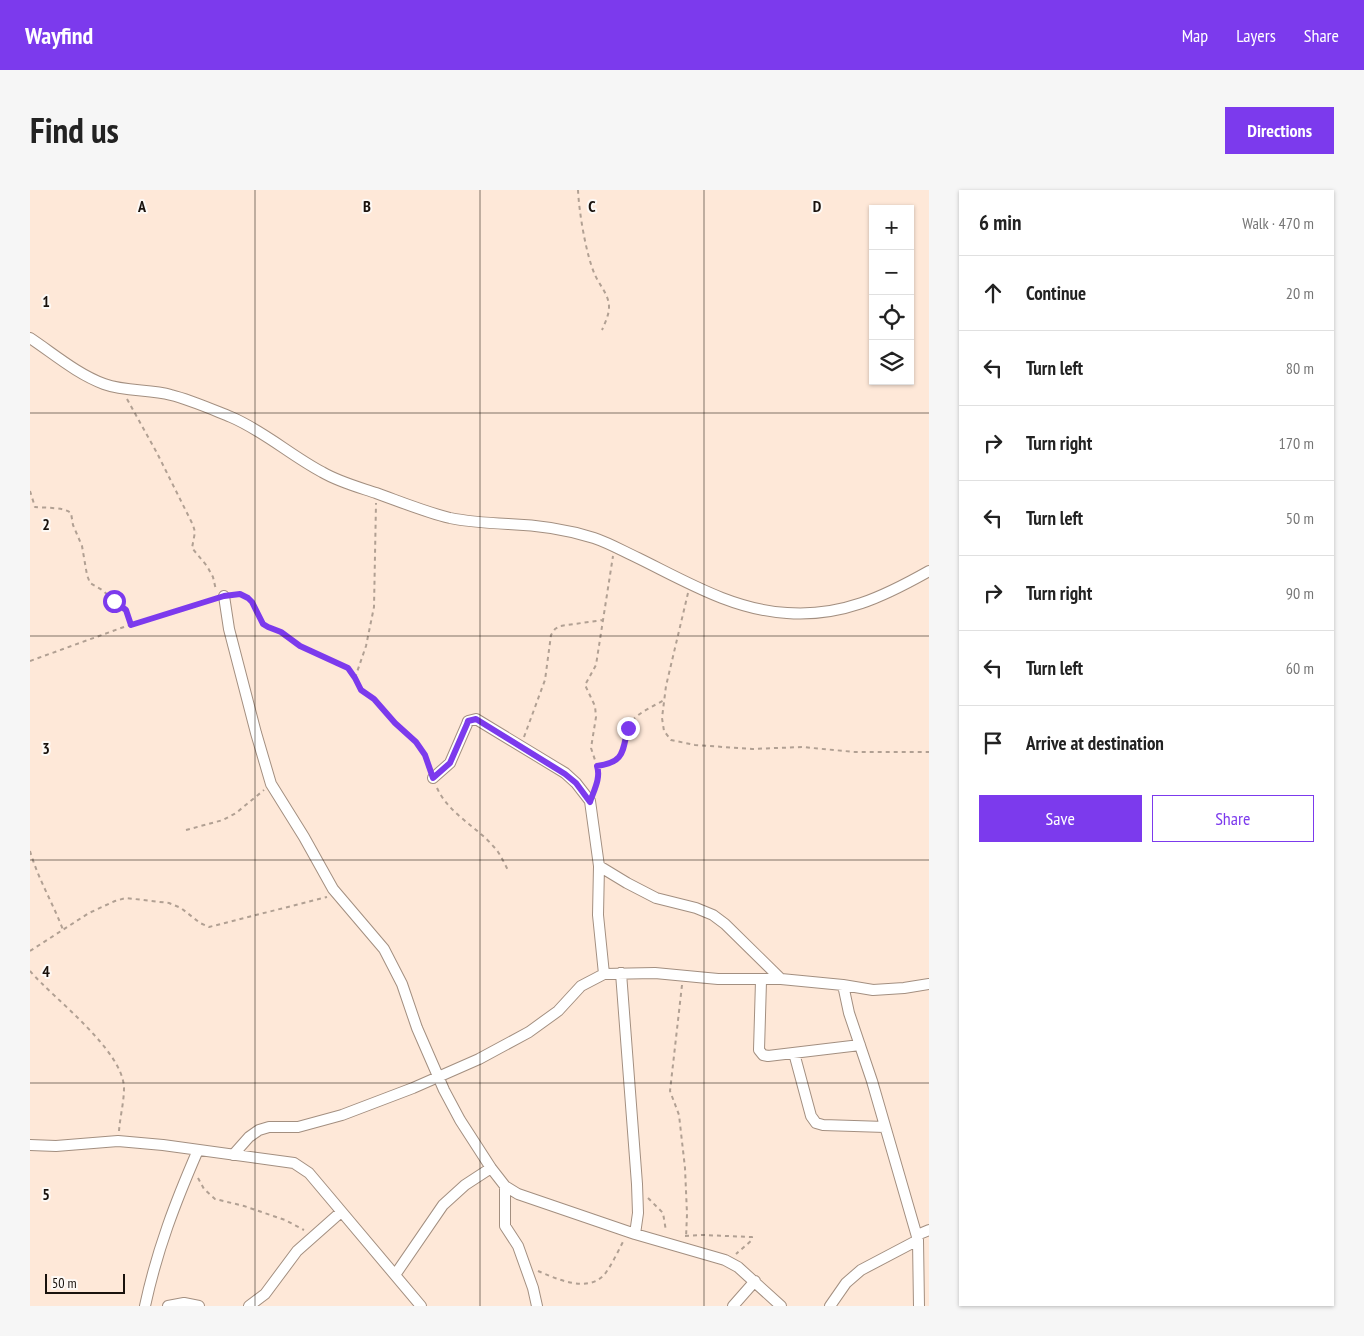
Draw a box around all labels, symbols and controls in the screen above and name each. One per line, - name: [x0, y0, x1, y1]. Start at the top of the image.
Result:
- text: Wayfind: [25, 20, 93, 51]
- text: Map: [1182, 24, 1208, 47]
- text: Layers: [1236, 24, 1276, 47]
- text: Share: [1304, 24, 1339, 47]
- text: Find us: [30, 107, 119, 153]
- button: Directions: [1225, 107, 1334, 154]
- text: A: [137, 196, 147, 216]
- text: B: [363, 196, 371, 216]
- text: C: [588, 196, 596, 216]
- text: D: [813, 196, 822, 216]
- map controls: [869, 205, 914, 385]
- button: +: [869, 205, 914, 250]
- text: 6 min: [979, 209, 1021, 236]
- text: Walk · 470 m: [1242, 213, 1314, 233]
- button: −: [869, 250, 914, 295]
- icon: ahead: [979, 279, 1007, 307]
- text: Continue: [1026, 281, 1086, 305]
- text: 20 m: [1286, 283, 1314, 303]
- text: 1: [42, 291, 50, 311]
- button: locate: [869, 295, 914, 340]
- button: layers: [869, 340, 914, 385]
- icon: left: [979, 354, 1007, 382]
- text: Turn left: [1026, 356, 1083, 380]
- text: 80 m: [1286, 358, 1314, 378]
- icon: right: [979, 429, 1007, 457]
- text: Turn right: [1026, 431, 1092, 455]
- text: 170 m: [1279, 433, 1314, 453]
- icon: left: [979, 504, 1007, 532]
- text: Turn left: [1026, 506, 1083, 530]
- text: 50 m: [1286, 508, 1314, 528]
- text: 2: [42, 514, 50, 534]
- icon: right: [979, 579, 1007, 607]
- text: Turn right: [1026, 581, 1092, 605]
- text: 90 m: [1286, 583, 1314, 603]
- route start: [103, 590, 126, 613]
- icon: left: [979, 654, 1007, 682]
- text: Turn left: [1026, 656, 1083, 680]
- text: 60 m: [1286, 658, 1314, 678]
- route end: [617, 717, 640, 740]
- icon: arrive: [979, 729, 1007, 757]
- text: Arrive at destination: [1026, 731, 1164, 755]
- text: 3: [42, 738, 50, 758]
- button: Save: [979, 795, 1142, 842]
- button: Share: [1152, 795, 1314, 842]
- text: 4: [42, 961, 50, 981]
- text: 5: [42, 1184, 50, 1204]
- scale bar: [45, 1271, 125, 1294]
- text: 50 m: [52, 1274, 77, 1292]

